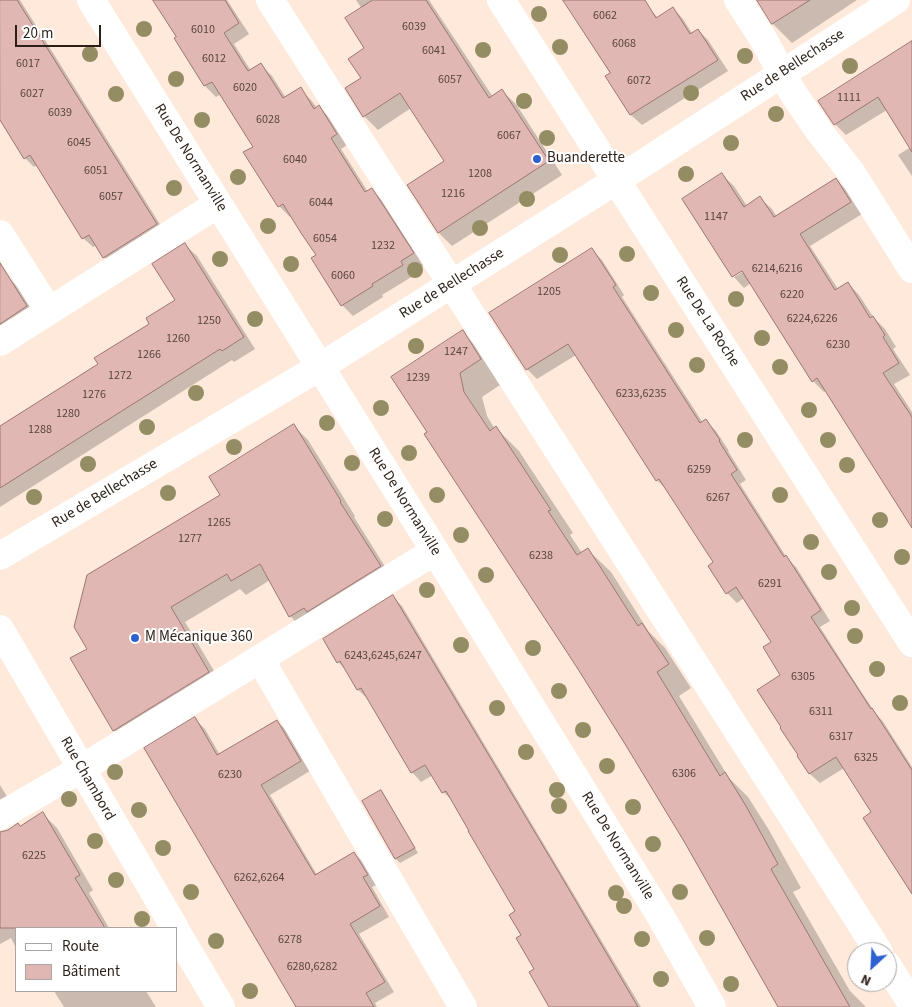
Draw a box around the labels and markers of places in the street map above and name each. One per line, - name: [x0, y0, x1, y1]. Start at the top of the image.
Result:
- place label: Buanderette: [547, 150, 625, 168]
- marker: Buanderette: [531, 153, 543, 165]
- place label: M Mécanique 360: [145, 629, 253, 647]
- marker: M Mécanique 360: [129, 632, 141, 644]

